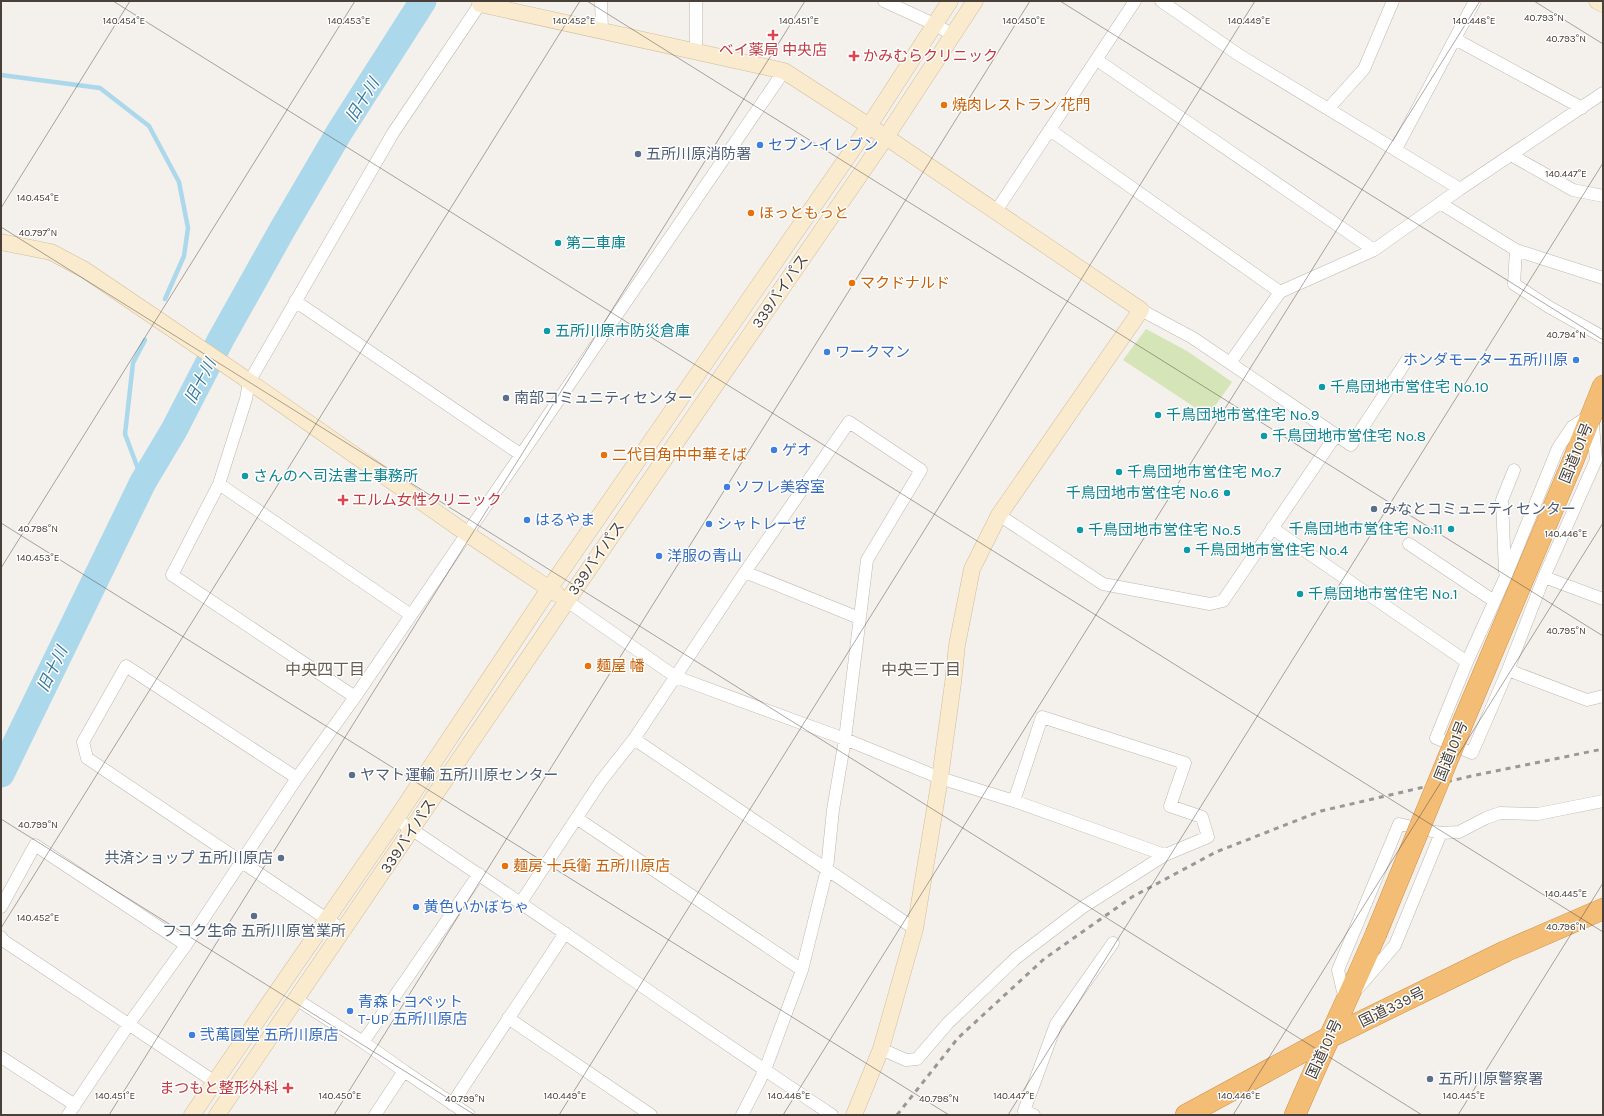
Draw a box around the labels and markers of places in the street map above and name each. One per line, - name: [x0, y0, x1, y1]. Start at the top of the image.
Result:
- marker: ベイ薬局 中央店: [768, 30, 778, 40]
- place label: ベイ薬局 中央店: [719, 41, 827, 59]
- place label: かみむらクリニック: [863, 47, 998, 65]
- marker: かみむらクリニック: [848, 50, 860, 62]
- place label: 焼肉レストラン 花門: [952, 96, 1091, 114]
- marker: 焼肉レストラン 花門: [939, 100, 949, 110]
- place label: セブン-イレブン: [768, 136, 878, 154]
- marker: セブン-イレブン: [755, 140, 765, 150]
- place label: 五所川原消防署: [646, 145, 751, 163]
- marker: 五所川原消防署: [633, 149, 643, 159]
- place label: ほっともっと: [759, 204, 849, 222]
- marker: ほっともっと: [746, 208, 756, 218]
- place label: 第二車庫: [566, 234, 626, 252]
- marker: 第二車庫: [553, 238, 563, 248]
- place label: マクドナルド: [860, 274, 950, 292]
- marker: マクドナルド: [847, 278, 857, 288]
- place label: 五所川原市防災倉庫: [555, 322, 690, 340]
- marker: 五所川原市防災倉庫: [542, 326, 552, 336]
- place label: ワークマン: [835, 343, 910, 361]
- marker: ワークマン: [822, 347, 832, 357]
- place label: ホンダモーター五所川原: [1403, 351, 1568, 369]
- marker: ホンダモーター五所川原: [1571, 355, 1581, 365]
- place label: 千鳥団地市営住宅 No.10: [1330, 378, 1489, 396]
- marker: 千鳥団地市営住宅 No.10: [1317, 382, 1327, 392]
- place label: 南部コミュニティセンター: [514, 389, 693, 407]
- marker: 南部コミュニティセンター: [501, 393, 511, 403]
- place label: 千鳥団地市営住宅 No.9: [1166, 406, 1319, 424]
- marker: 千鳥団地市営住宅 No.9: [1153, 410, 1163, 420]
- place label: 千鳥団地市営住宅 No.8: [1272, 427, 1426, 445]
- marker: 千鳥団地市営住宅 No.8: [1259, 431, 1269, 441]
- place label: ゲオ: [782, 441, 812, 459]
- marker: ゲオ: [769, 445, 779, 455]
- place label: 二代目角中中華そば: [612, 446, 747, 464]
- marker: 二代目角中中華そば: [599, 450, 609, 460]
- place label: 千鳥団地市営住宅 Mo.7: [1127, 463, 1281, 481]
- place label: さんのへ司法書士事務所: [253, 467, 418, 485]
- marker: 千鳥団地市営住宅 Mo.7: [1114, 467, 1124, 477]
- marker: さんのへ司法書士事務所: [240, 471, 250, 481]
- place label: ソフレ美容室: [735, 478, 825, 496]
- marker: ソフレ美容室: [722, 482, 732, 492]
- place label: 千鳥団地市営住宅 No.6: [1066, 484, 1219, 502]
- marker: 千鳥団地市営住宅 No.6: [1222, 488, 1232, 498]
- place label: エルム女性クリニック: [352, 491, 502, 509]
- marker: エルム女性クリニック: [337, 494, 349, 506]
- place label: みなとコミュニティセンター: [1382, 500, 1576, 518]
- marker: みなとコミュニティセンター: [1369, 504, 1379, 514]
- place label: はるやま: [535, 511, 595, 529]
- marker: はるやま: [522, 515, 532, 525]
- place label: シャトレーゼ: [717, 515, 807, 533]
- marker: シャトレーゼ: [704, 519, 714, 529]
- place label: 千鳥団地市営住宅 No.11: [1288, 520, 1443, 538]
- place label: 千鳥団地市営住宅 No.5: [1088, 521, 1241, 539]
- marker: 千鳥団地市営住宅 No.11: [1446, 524, 1456, 534]
- marker: 千鳥団地市営住宅 No.5: [1075, 525, 1085, 535]
- place label: 千鳥団地市営住宅 No.4: [1195, 541, 1349, 559]
- marker: 千鳥団地市営住宅 No.4: [1182, 545, 1192, 555]
- place label: 洋服の青山: [667, 547, 742, 565]
- marker: 洋服の青山: [654, 551, 664, 561]
- place label: 千鳥団地市営住宅 No.1: [1308, 585, 1458, 603]
- marker: 千鳥団地市営住宅 No.1: [1295, 589, 1305, 599]
- place label: 麺屋 幡: [596, 657, 645, 675]
- marker: 麺屋 幡: [583, 661, 593, 671]
- place label: ヤマト運輸 五所川原センター: [360, 766, 559, 784]
- marker: ヤマト運輸 五所川原センター: [347, 770, 357, 780]
- place label: 共済ショップ 五所川原店: [104, 849, 273, 867]
- marker: 共済ショップ 五所川原店: [276, 853, 286, 863]
- place label: 麺房 十兵衛 五所川原店: [513, 857, 670, 875]
- marker: 麺房 十兵衛 五所川原店: [500, 861, 510, 871]
- place label: 黄色いかぼちゃ: [424, 898, 529, 916]
- marker: 黄色いかぼちゃ: [411, 902, 421, 912]
- marker: フコク生命 五所川原営業所: [249, 911, 259, 921]
- place label: フコク生命 五所川原営業所: [162, 922, 346, 940]
- place label: 青森トヨペット T-UP 五所川原店: [358, 993, 467, 1028]
- marker: 青森トヨペット T-UP 五所川原店: [345, 1006, 355, 1016]
- place label: 弐萬圓堂 五所川原店: [200, 1026, 339, 1044]
- marker: 弐萬圓堂 五所川原店: [187, 1030, 197, 1040]
- place label: 五所川原警察署: [1438, 1070, 1543, 1088]
- marker: 五所川原警察署: [1425, 1074, 1435, 1084]
- place label: まつもと整形外科: [159, 1079, 279, 1097]
- marker: まつもと整形外科: [282, 1082, 294, 1094]

